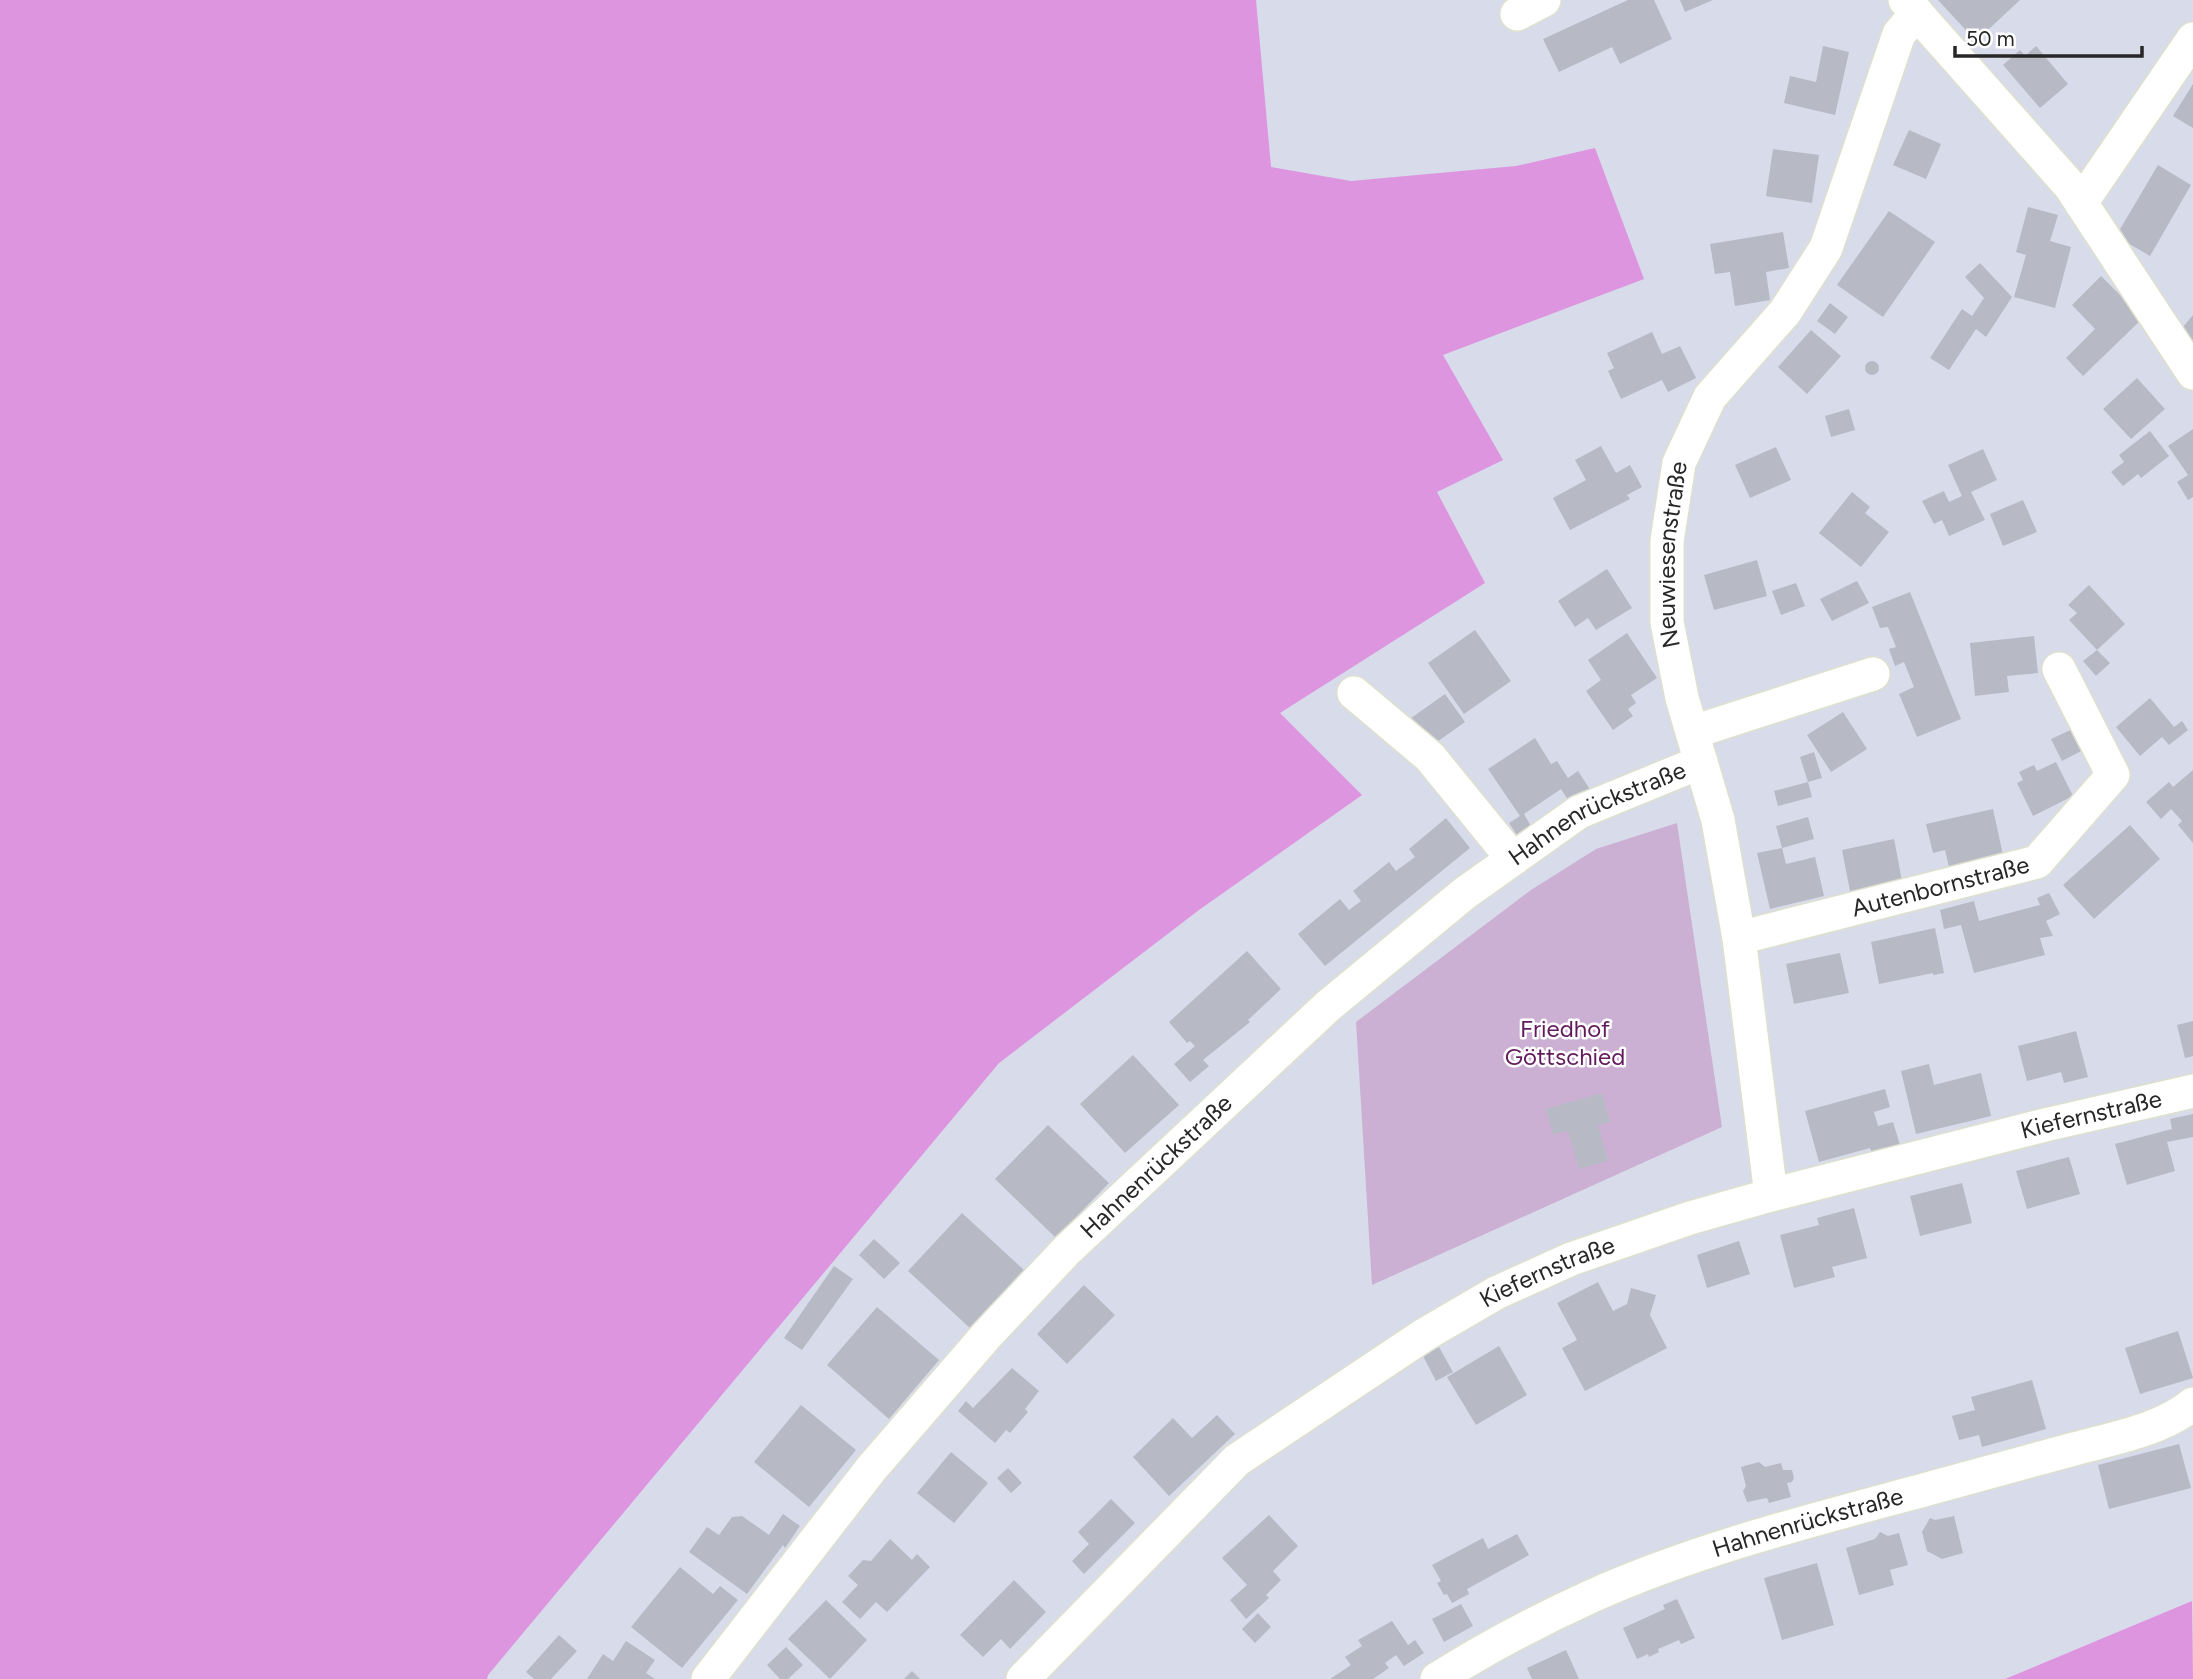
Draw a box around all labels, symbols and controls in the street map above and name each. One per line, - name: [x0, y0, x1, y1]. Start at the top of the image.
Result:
- scale bar: [1955, 14, 2142, 58]
- text: 50 m: [1966, 26, 2015, 51]
- street label: Neuwiesenstraße: [1651, 459, 1693, 651]
- street label: Hahnenrückstraße: [1503, 755, 1690, 872]
- street label: Autenbornstraße: [1849, 850, 2032, 923]
- park label: Friedhof Göttschied: [1505, 1014, 1625, 1071]
- street label: Kiefernstraße: [2017, 1084, 2164, 1145]
- street label: Hahnenrückstraße: [1074, 1088, 1238, 1244]
- street label: Kiefernstraße: [1474, 1230, 1618, 1313]
- street label: Hahnenrückstraße: [1708, 1481, 1906, 1563]

